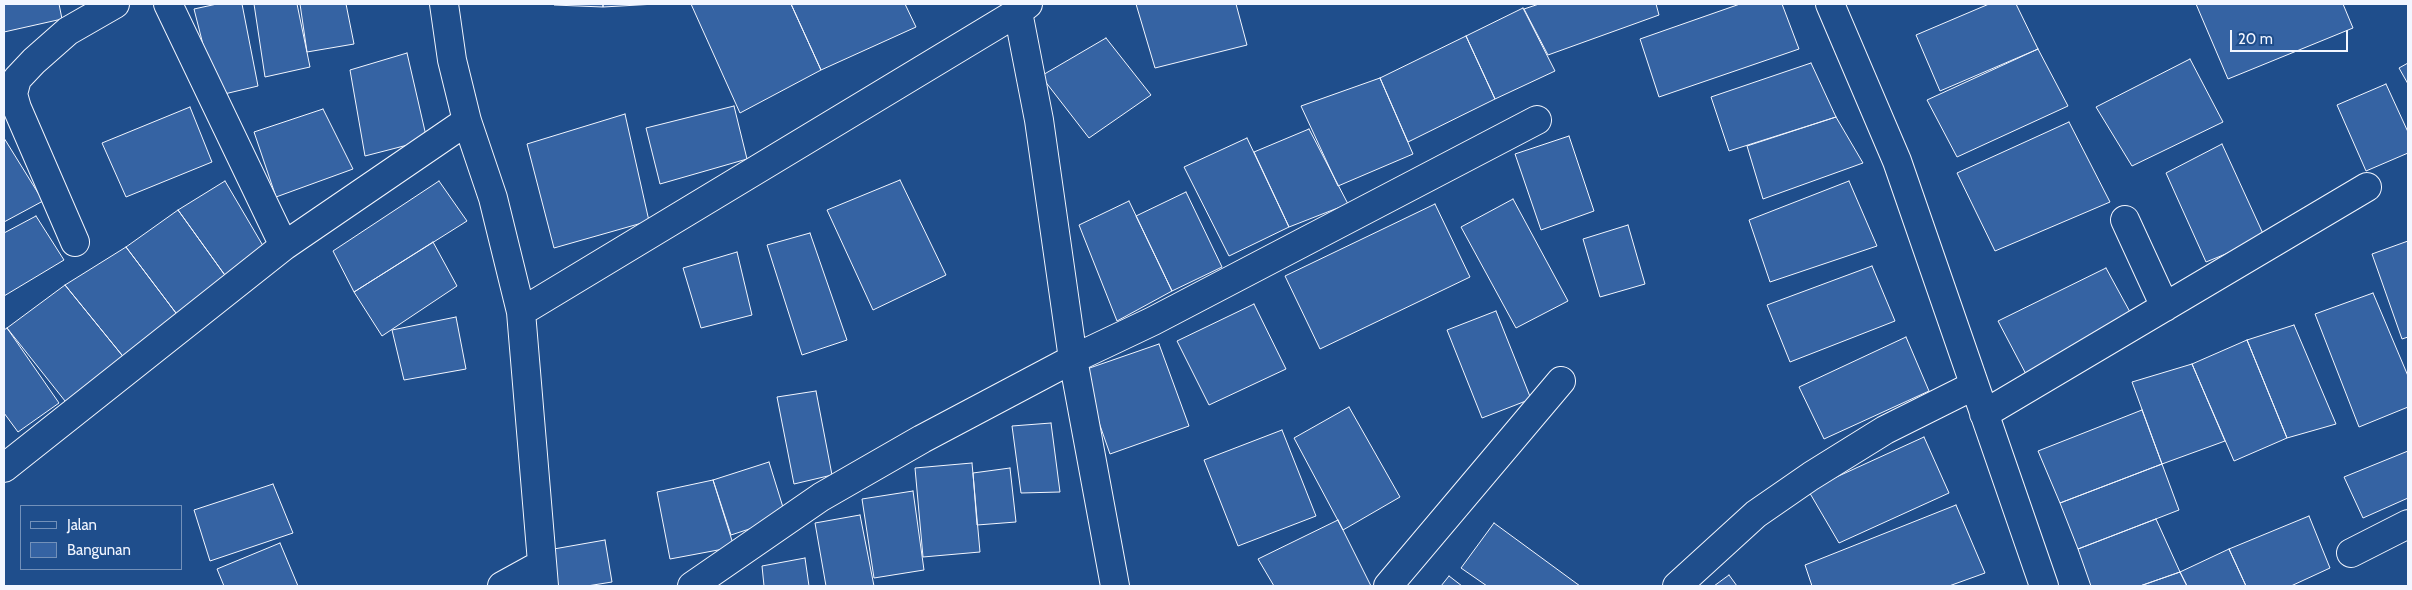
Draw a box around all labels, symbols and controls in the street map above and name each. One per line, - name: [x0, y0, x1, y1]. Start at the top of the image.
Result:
- scale bar: [2232, 20, 2350, 52]
- text: 20 m: [2238, 30, 2273, 48]
- legend: [20, 505, 182, 570]
- text: Jalan: [67, 516, 97, 534]
- text: Bangunan: [67, 541, 131, 559]

